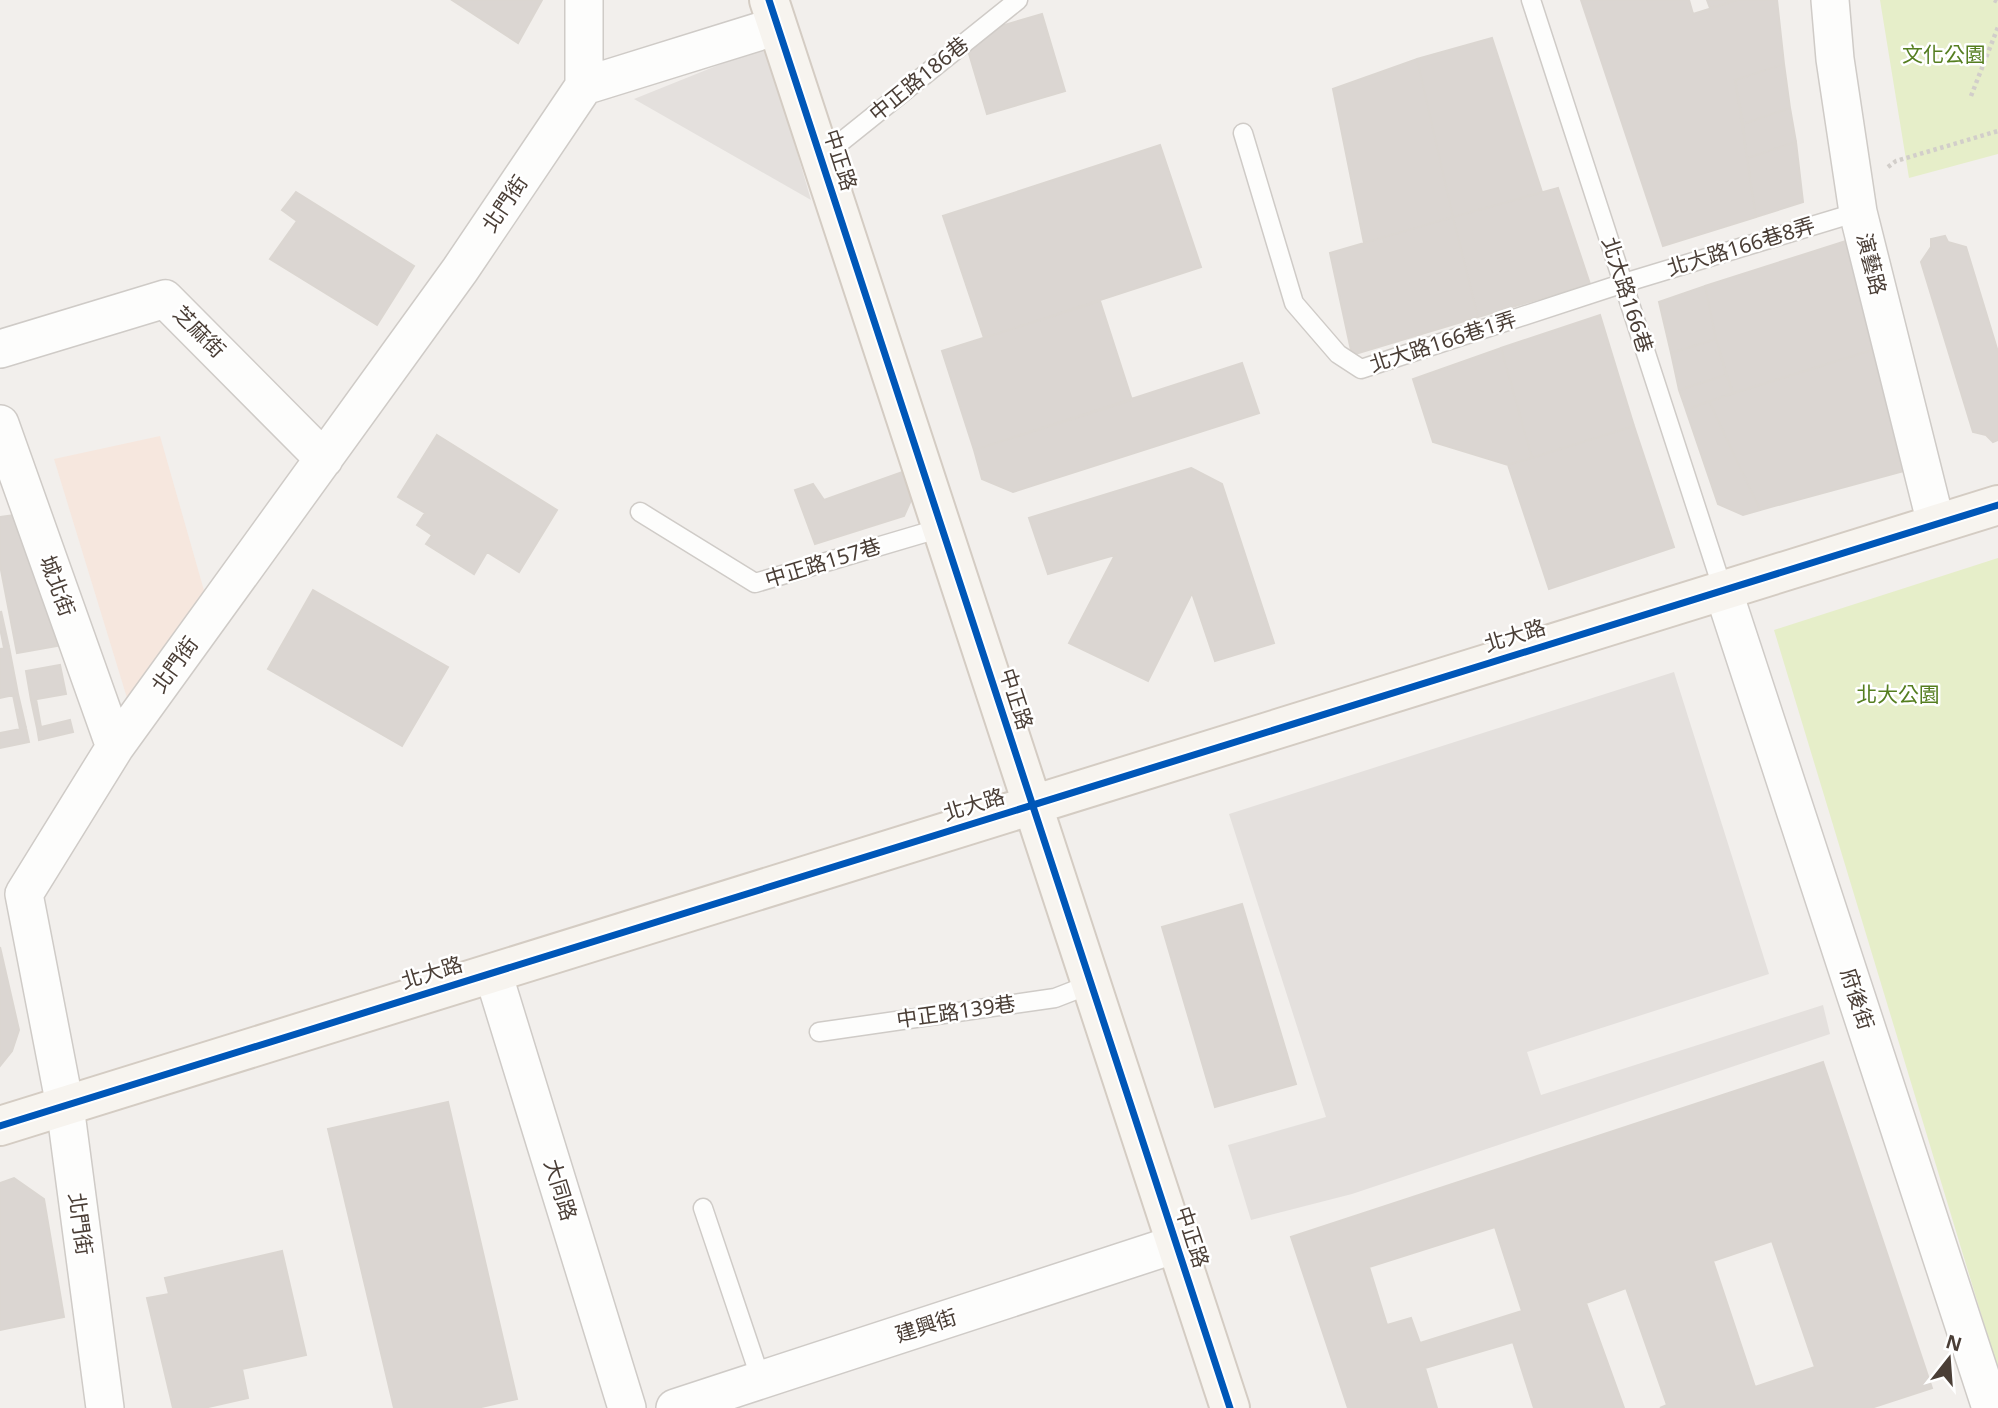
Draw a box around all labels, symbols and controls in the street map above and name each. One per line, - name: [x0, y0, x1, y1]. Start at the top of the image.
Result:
- street label: 中正路186巷: [863, 30, 974, 127]
- park label: 文化公園: [1902, 40, 1986, 68]
- street label: 中正路: [818, 125, 864, 194]
- street label: 北門街: [475, 169, 533, 237]
- street label: 北大路166巷8弄: [1663, 210, 1818, 282]
- street label: 演藝路: [1851, 230, 1893, 298]
- street label: 北大路166巷: [1596, 233, 1660, 356]
- street label: 芝麻街: [168, 299, 232, 363]
- street label: 北大路166巷1弄: [1366, 304, 1520, 378]
- street label: 中正路157巷: [761, 531, 884, 593]
- street label: 城北街: [34, 551, 82, 620]
- street label: 北大路: [1480, 612, 1549, 658]
- street label: 北門街: [144, 631, 204, 698]
- street label: 中正路: [994, 664, 1040, 733]
- park label: 北大公園: [1856, 680, 1940, 708]
- street label: 北大路: [939, 781, 1008, 827]
- street label: 北大路: [397, 949, 466, 995]
- street label: 府後街: [1835, 964, 1881, 1033]
- street label: 中正路139巷: [894, 989, 1017, 1033]
- street label: 大同路: [538, 1155, 584, 1224]
- street label: 北門街: [63, 1191, 99, 1257]
- street label: 中正路: [1170, 1202, 1216, 1271]
- street label: 建興街: [891, 1302, 960, 1348]
- north arrow: [1914, 1324, 1984, 1394]
- text: N: [1943, 1328, 1965, 1357]

